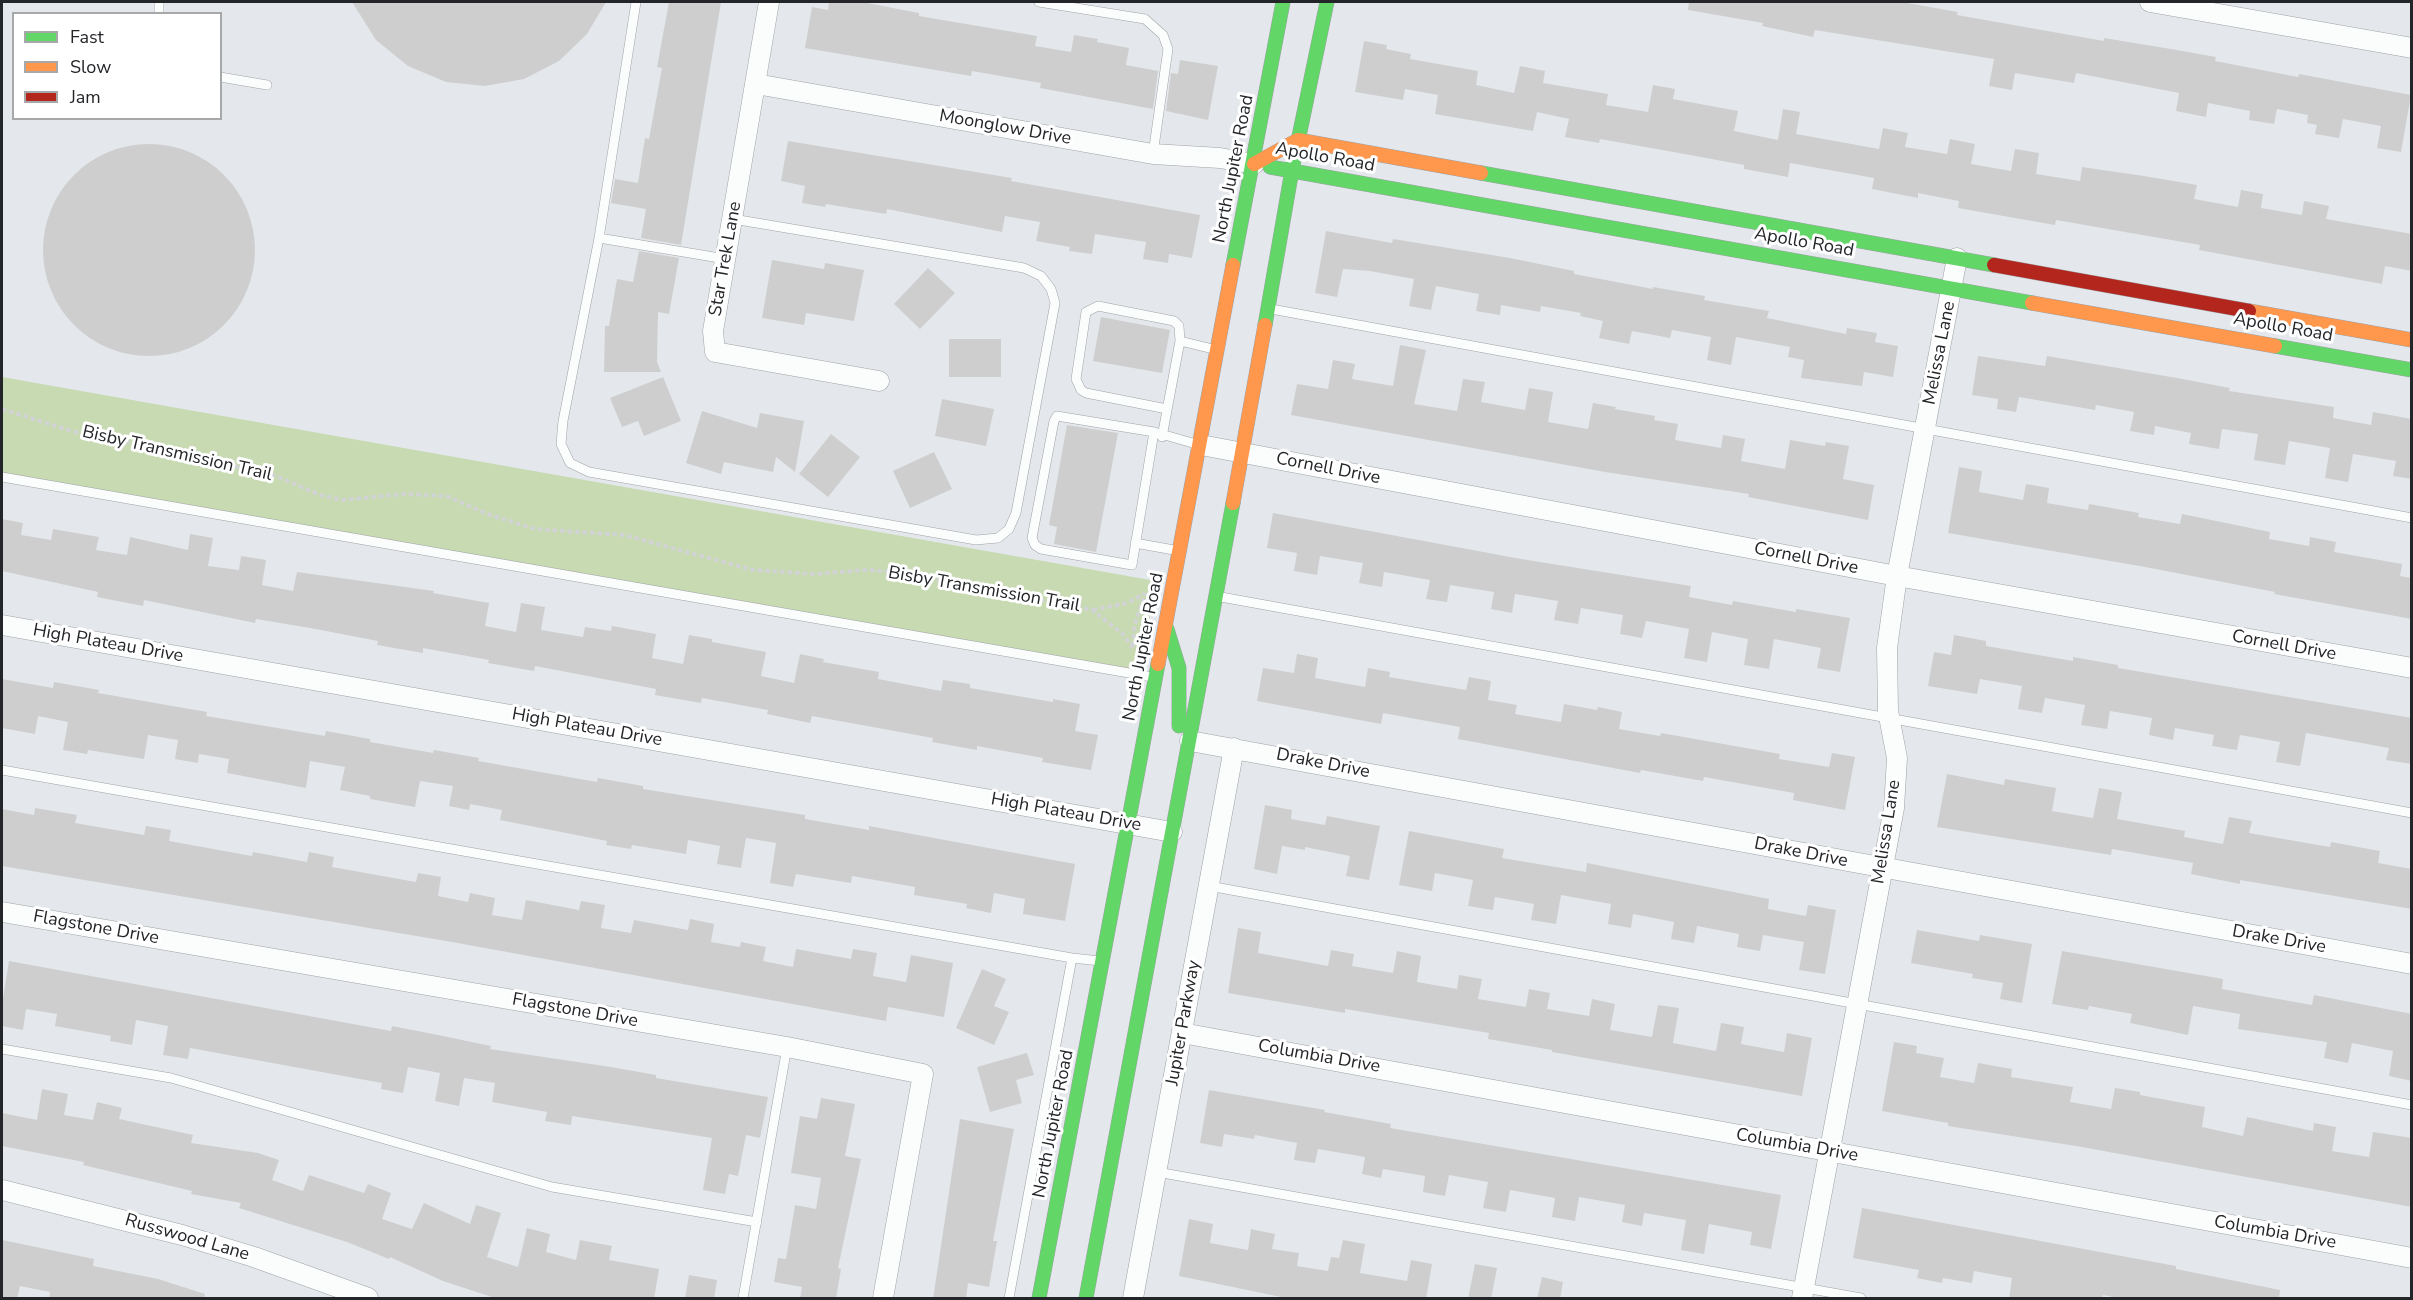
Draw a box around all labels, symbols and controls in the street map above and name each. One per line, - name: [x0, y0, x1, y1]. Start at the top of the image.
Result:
- legend: [12, 12, 222, 120]
- text: Fast: [70, 25, 104, 49]
- text: Slow: [70, 55, 111, 79]
- text: Jam: [70, 85, 101, 109]
- street label: North Jupiter Road: [1209, 93, 1259, 245]
- street label: Moonglow Drive: [937, 106, 1073, 150]
- street label: Apollo Road: [1274, 139, 1376, 177]
- street label: Star Trek Lane: [705, 200, 747, 318]
- street label: Apollo Road: [1753, 224, 1855, 262]
- street label: Melissa Lane: [1919, 299, 1961, 407]
- street label: Apollo Road: [2232, 309, 2334, 347]
- street label: Bisby Transmission Trail: [80, 422, 274, 486]
- street label: Cornell Drive: [1274, 448, 1382, 490]
- street label: Cornell Drive: [1752, 538, 1860, 580]
- street label: Bisby Transmission Trail: [886, 562, 1082, 618]
- street label: North Jupiter Road: [1119, 571, 1169, 723]
- street label: High Plateau Drive: [31, 620, 185, 668]
- street label: Cornell Drive: [2230, 626, 2338, 666]
- street label: High Plateau Drive: [510, 704, 664, 752]
- street label: Drake Drive: [1274, 744, 1372, 784]
- street label: Melissa Lane: [1868, 778, 1906, 886]
- street label: High Plateau Drive: [989, 789, 1143, 837]
- street label: Drake Drive: [1752, 833, 1850, 873]
- street label: Flagstone Drive: [31, 906, 161, 950]
- street label: Drake Drive: [2230, 921, 2328, 959]
- street label: Jupiter Parkway: [1162, 959, 1206, 1087]
- street label: Flagstone Drive: [510, 989, 640, 1033]
- street label: Columbia Drive: [1256, 1036, 1382, 1078]
- street label: North Jupiter Road: [1029, 1048, 1079, 1200]
- street label: Columbia Drive: [1734, 1125, 1860, 1167]
- street label: Russwood Lane: [122, 1210, 252, 1266]
- street label: Columbia Drive: [2212, 1212, 2338, 1254]

